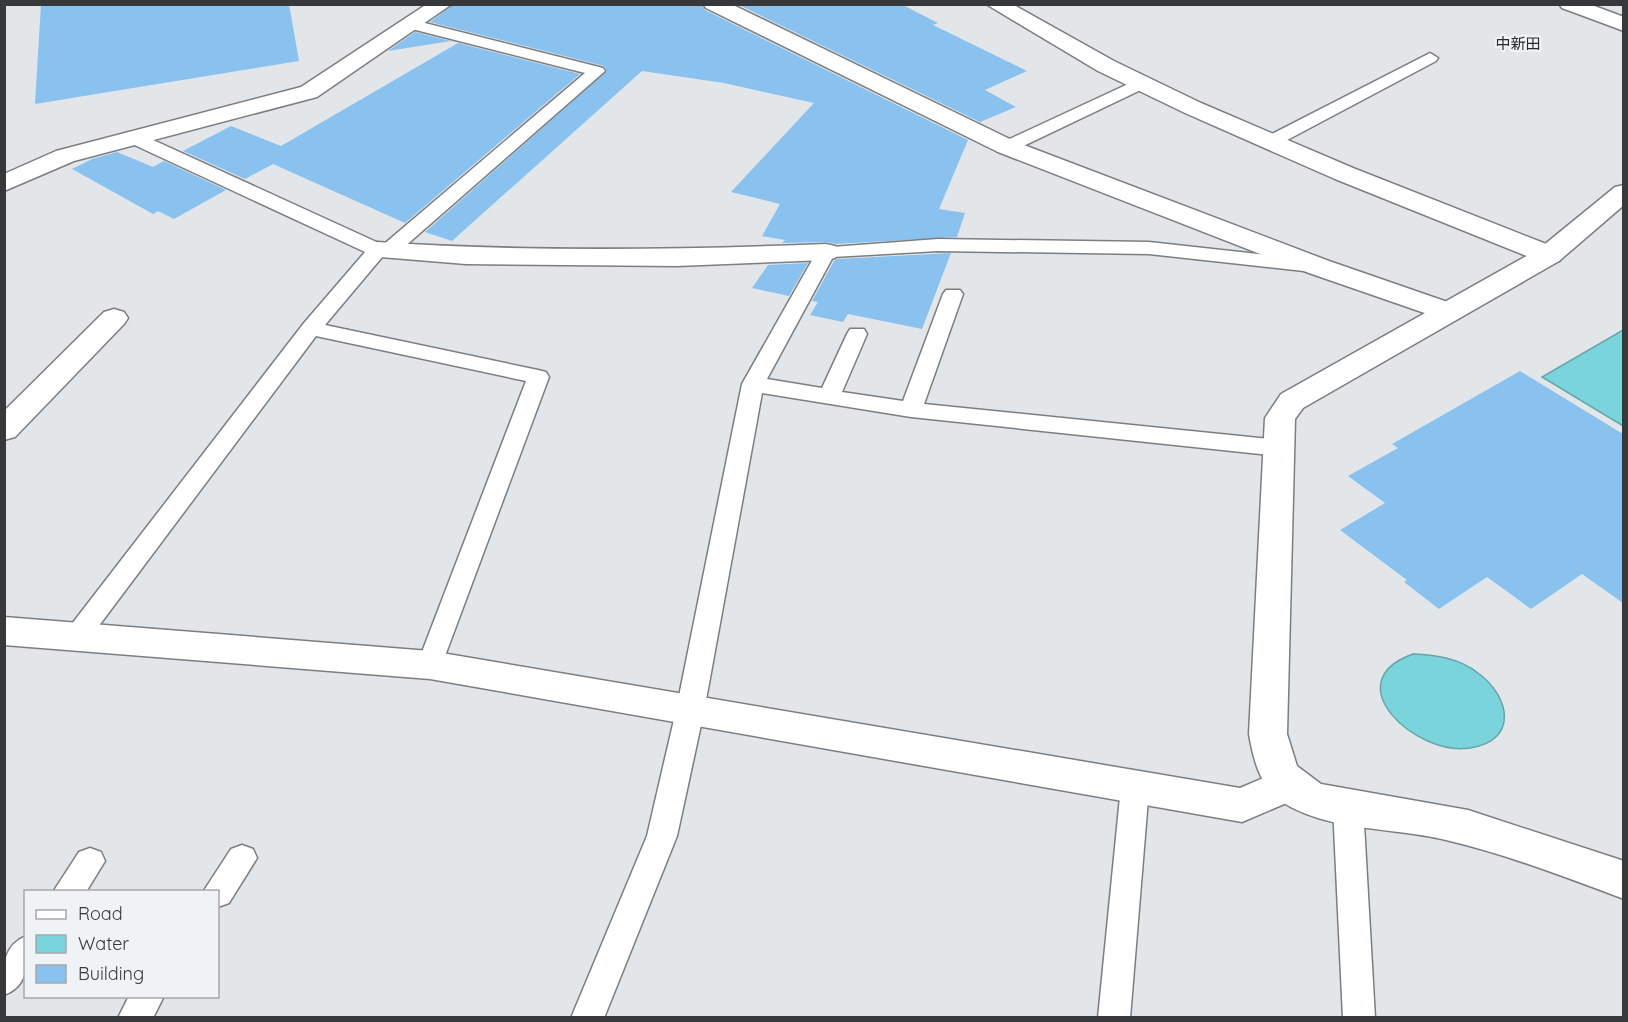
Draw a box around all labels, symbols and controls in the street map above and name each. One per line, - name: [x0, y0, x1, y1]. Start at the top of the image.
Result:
- district label: 中新田: [1495, 34, 1541, 53]
- legend: [24, 890, 219, 998]
- text: Road: [78, 902, 123, 925]
- text: Water: [78, 932, 129, 955]
- text: Building: [78, 962, 144, 985]

